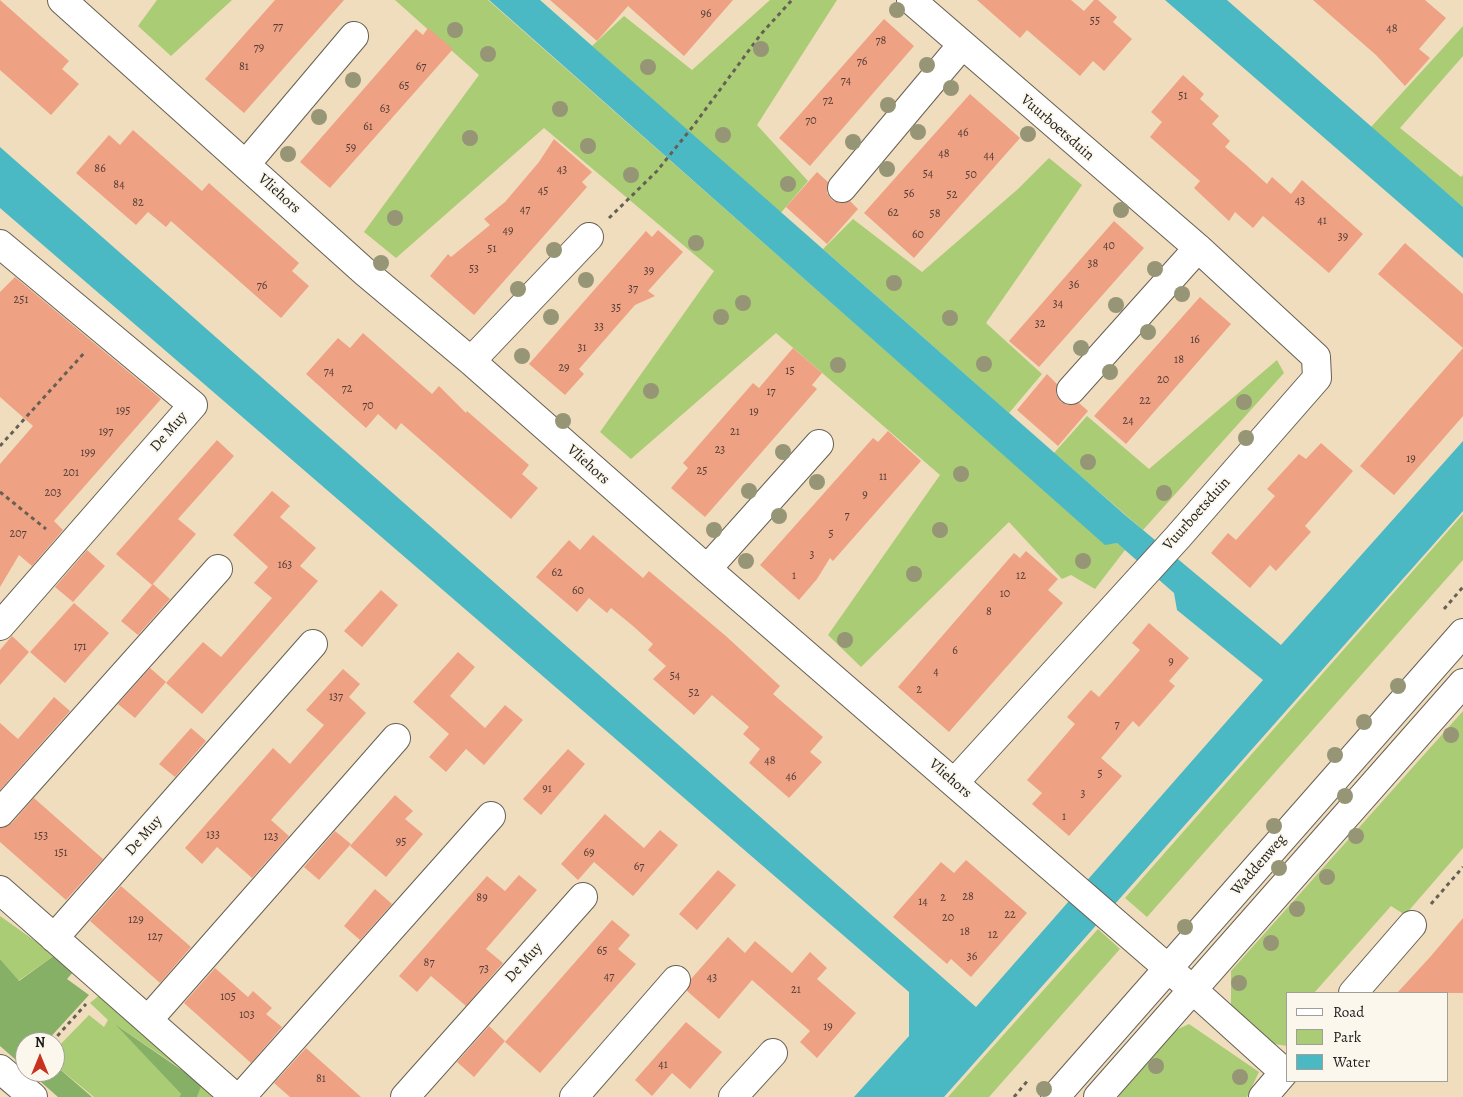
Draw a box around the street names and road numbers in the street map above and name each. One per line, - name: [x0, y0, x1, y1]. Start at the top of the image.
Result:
- street label: Vuurboetsduin: [1016, 91, 1098, 165]
- street label: Vliehors: [254, 170, 304, 218]
- street label: De Muy: [147, 408, 191, 456]
- street label: Vliehors: [563, 441, 613, 489]
- street label: Vuurboetsduin: [1160, 474, 1234, 554]
- street label: Vliehors: [925, 756, 975, 802]
- street label: De Muy: [122, 812, 166, 860]
- street label: Waddenweg: [1228, 831, 1290, 899]
- street label: De Muy: [501, 939, 547, 987]

